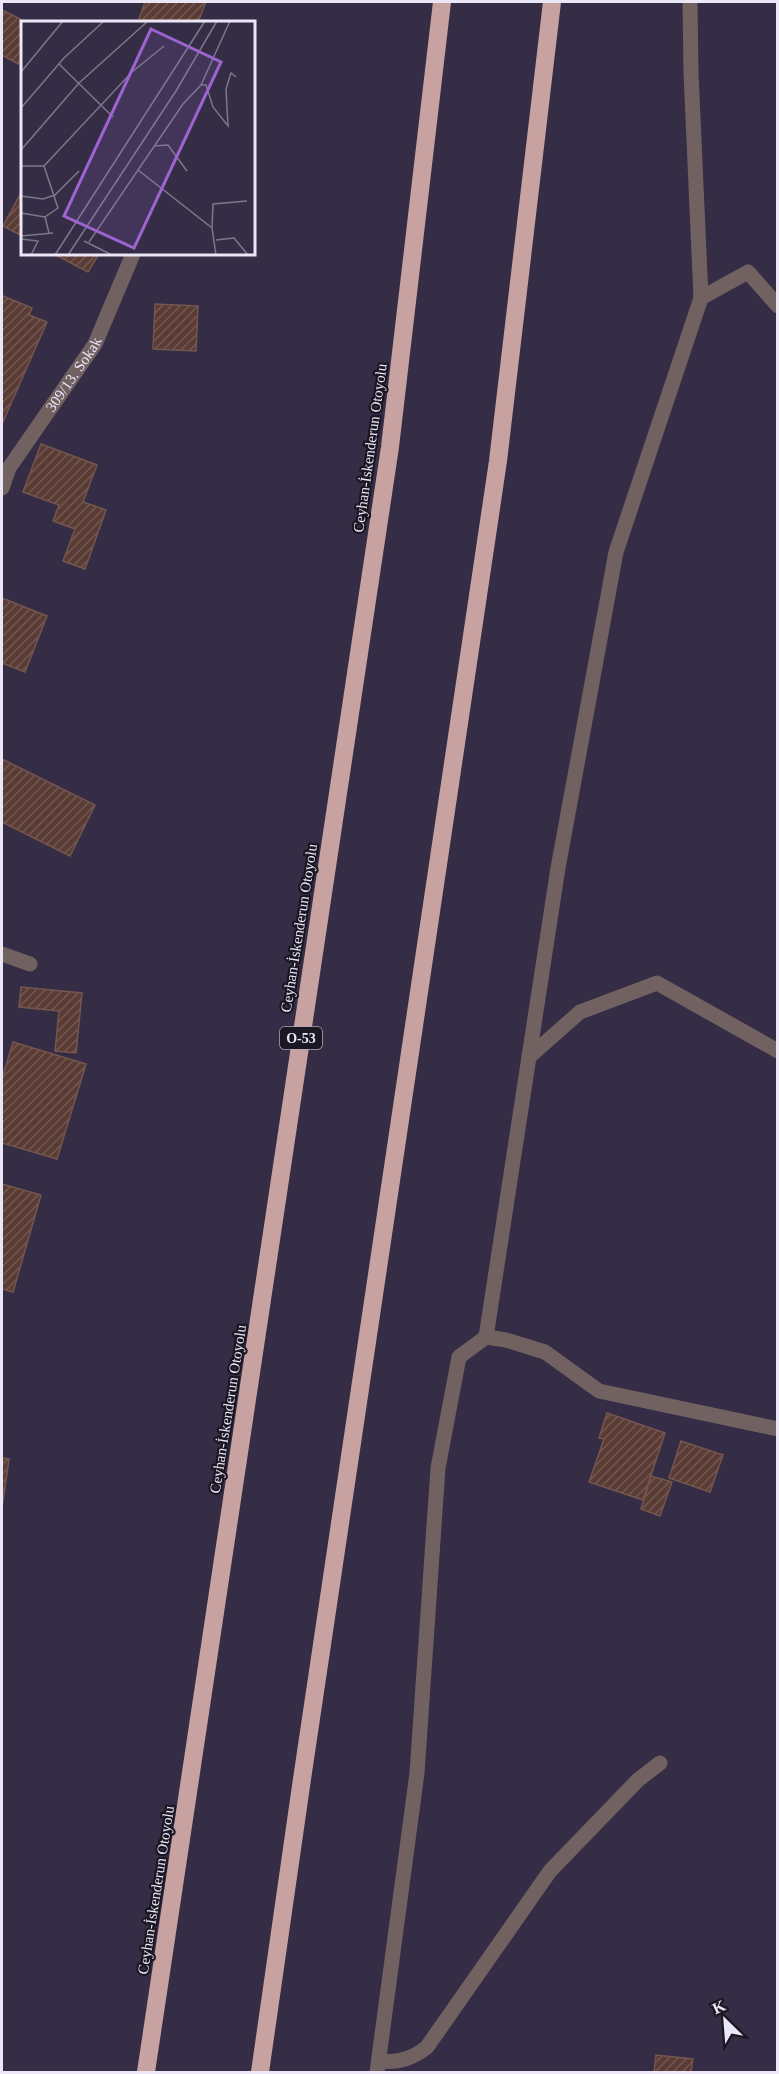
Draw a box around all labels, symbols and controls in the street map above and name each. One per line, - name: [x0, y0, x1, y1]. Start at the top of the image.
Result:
- inset map: [21, 21, 255, 255]
- street label: 309/13. Sokak: [43, 335, 105, 415]
- street label: Ceyhan-İskenderun Otoyolu: [350, 362, 390, 533]
- street label: Ceyhan-İskenderun Otoyolu: [278, 842, 320, 1013]
- road number: O-53: [280, 1027, 322, 1049]
- street label: Ceyhan-İskenderun Otoyolu: [207, 1323, 249, 1494]
- street label: Ceyhan-İskenderun Otoyolu: [135, 1804, 177, 1975]
- north arrow: [695, 1990, 755, 2050]
- text: K: [710, 1996, 729, 2017]

